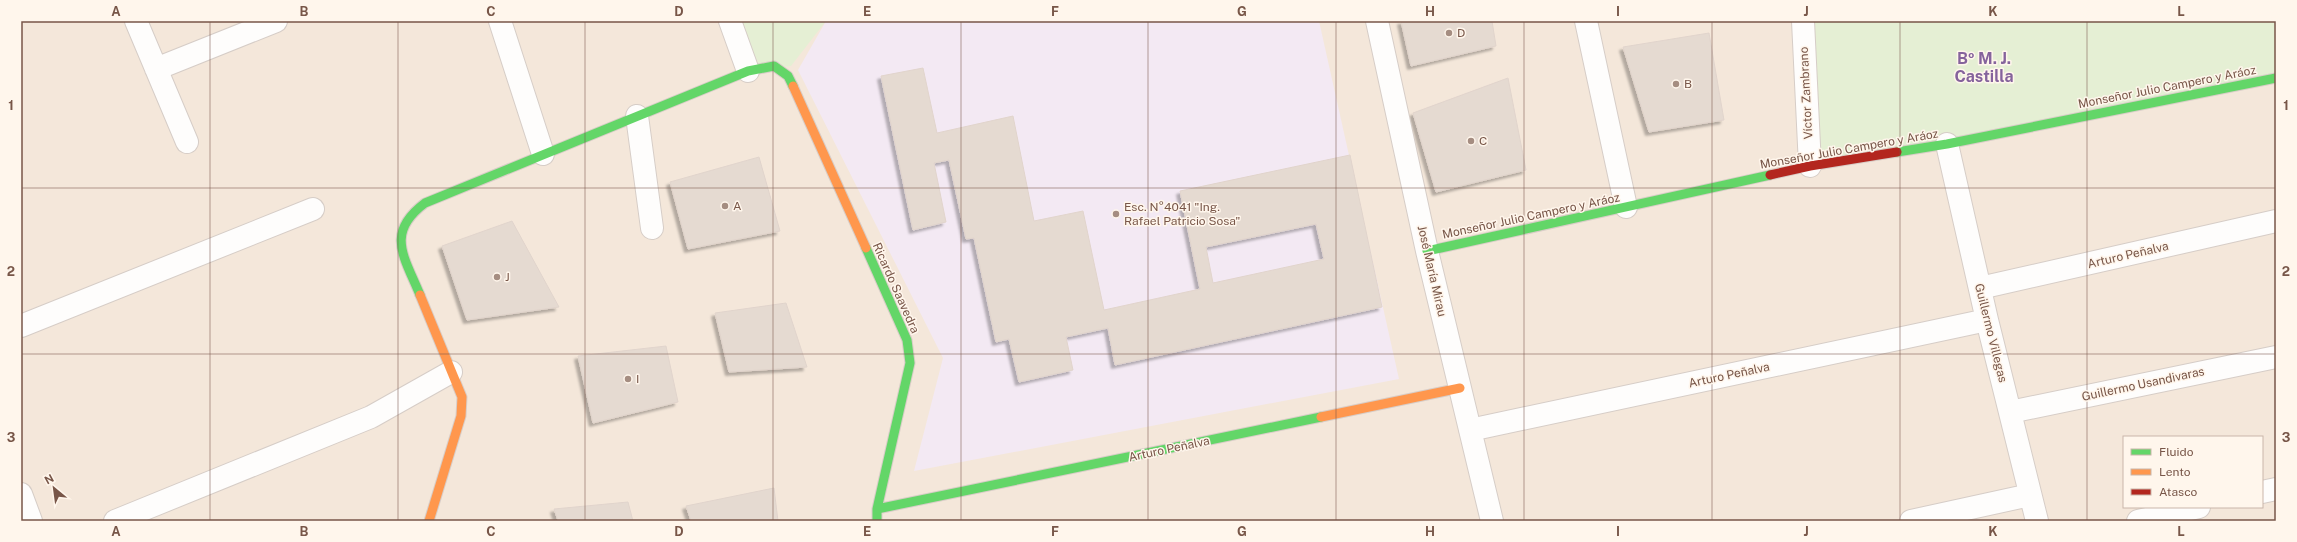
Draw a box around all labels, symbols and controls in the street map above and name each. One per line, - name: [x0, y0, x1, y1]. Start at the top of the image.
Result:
- text: A: [111, 4, 121, 19]
- text: B: [300, 4, 309, 19]
- text: C: [486, 4, 496, 19]
- text: D: [674, 4, 684, 19]
- text: E: [863, 4, 871, 19]
- text: F: [1051, 4, 1059, 19]
- text: G: [1237, 4, 1247, 19]
- text: H: [1425, 4, 1435, 19]
- text: I: [1616, 4, 1620, 19]
- text: J: [1803, 4, 1809, 19]
- text: K: [1988, 4, 1998, 19]
- text: L: [2177, 4, 2185, 19]
- place label: D: [1457, 26, 1465, 40]
- marker: D: [1444, 28, 1454, 38]
- street label: Víctor Zambrano: [1797, 46, 1815, 140]
- district label: Bº M. J. Castilla: [1955, 49, 2013, 86]
- street label: Monseñor Julio Campero y Aráoz: [2077, 63, 2257, 111]
- place label: B: [1684, 77, 1692, 91]
- marker: B: [1671, 79, 1681, 89]
- text: 1: [8, 98, 14, 113]
- text: 1: [2283, 98, 2289, 113]
- street label: Monseñor Julio Campero y Aráoz: [1759, 126, 1940, 172]
- place label: C: [1479, 134, 1487, 148]
- marker: C: [1466, 136, 1476, 146]
- street label: Monseñor Julio Campero y Aráoz: [1441, 190, 1621, 242]
- place label: A: [733, 199, 742, 213]
- place label: Esc. N°4041 "Ing. Rafael Patricio Sosa": [1124, 200, 1240, 228]
- marker: A: [720, 201, 730, 211]
- marker: Esc. N°4041 "Ing. Rafael Patricio Sosa": [1111, 209, 1121, 219]
- street label: José María Mirau: [1415, 224, 1449, 318]
- street label: Arturo Peñalva: [2086, 239, 2170, 271]
- street label: Ricardo Saavedra: [870, 241, 922, 335]
- text: 2: [7, 264, 15, 279]
- text: 2: [2282, 264, 2290, 279]
- place label: J: [505, 270, 510, 284]
- marker: J: [492, 272, 502, 282]
- street label: Guillermo Villegas: [1972, 282, 2010, 384]
- street label: Arturo Peñalva: [1687, 360, 1771, 390]
- street label: Guillermo Usandivaras: [2080, 364, 2206, 404]
- place label: I: [636, 372, 639, 386]
- marker: I: [623, 374, 633, 384]
- text: 3: [7, 430, 16, 445]
- text: 3: [2282, 430, 2291, 445]
- street label: Arturo Peñalva: [1127, 434, 1211, 464]
- legend: [2123, 436, 2263, 508]
- text: Fluido: [2159, 445, 2194, 459]
- text: Lento: [2159, 465, 2191, 479]
- north arrow: [34, 468, 74, 508]
- text: N: [42, 472, 56, 487]
- text: Atasco: [2159, 485, 2198, 499]
- text: A: [111, 524, 121, 539]
- text: B: [300, 524, 309, 539]
- text: C: [486, 524, 496, 539]
- text: D: [674, 524, 684, 539]
- text: E: [863, 524, 871, 539]
- text: F: [1051, 524, 1059, 539]
- text: G: [1237, 524, 1247, 539]
- text: H: [1425, 524, 1435, 539]
- text: I: [1616, 524, 1620, 539]
- text: J: [1803, 524, 1809, 539]
- text: K: [1988, 524, 1998, 539]
- text: L: [2177, 524, 2185, 539]

